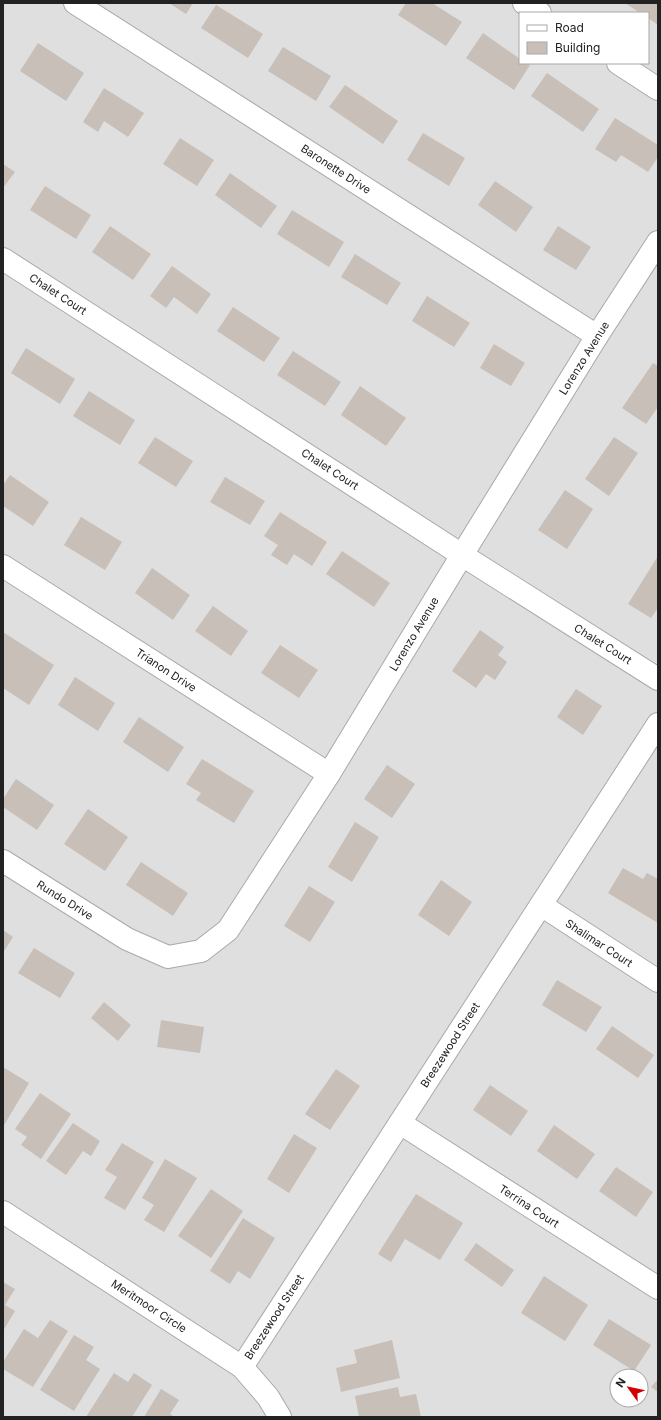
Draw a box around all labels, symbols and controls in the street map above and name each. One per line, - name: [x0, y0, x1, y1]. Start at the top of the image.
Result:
- legend: [519, 12, 649, 64]
- text: Road: [555, 20, 584, 35]
- text: Building: [555, 40, 600, 55]
- street label: Baronette Drive: [298, 141, 374, 197]
- street label: Chalet Court: [27, 270, 90, 318]
- street label: Lorenzo Avenue: [556, 319, 612, 397]
- street label: Chalet Court: [299, 445, 362, 493]
- street label: Lorenzo Avenue: [386, 594, 442, 674]
- street label: Chalet Court: [571, 621, 635, 668]
- street label: Trianon Drive: [133, 645, 199, 695]
- street label: Rundo Drive: [34, 877, 96, 923]
- street label: Shalimar Court: [563, 916, 636, 970]
- street label: Breezewood Street: [417, 999, 483, 1090]
- street label: Terrina Court: [496, 1181, 562, 1231]
- street label: Breezewood Street: [241, 1271, 307, 1362]
- street label: Meritmoor Circle: [109, 1276, 189, 1336]
- north arrow: [609, 1368, 649, 1408]
- text: N: [612, 1375, 629, 1390]

